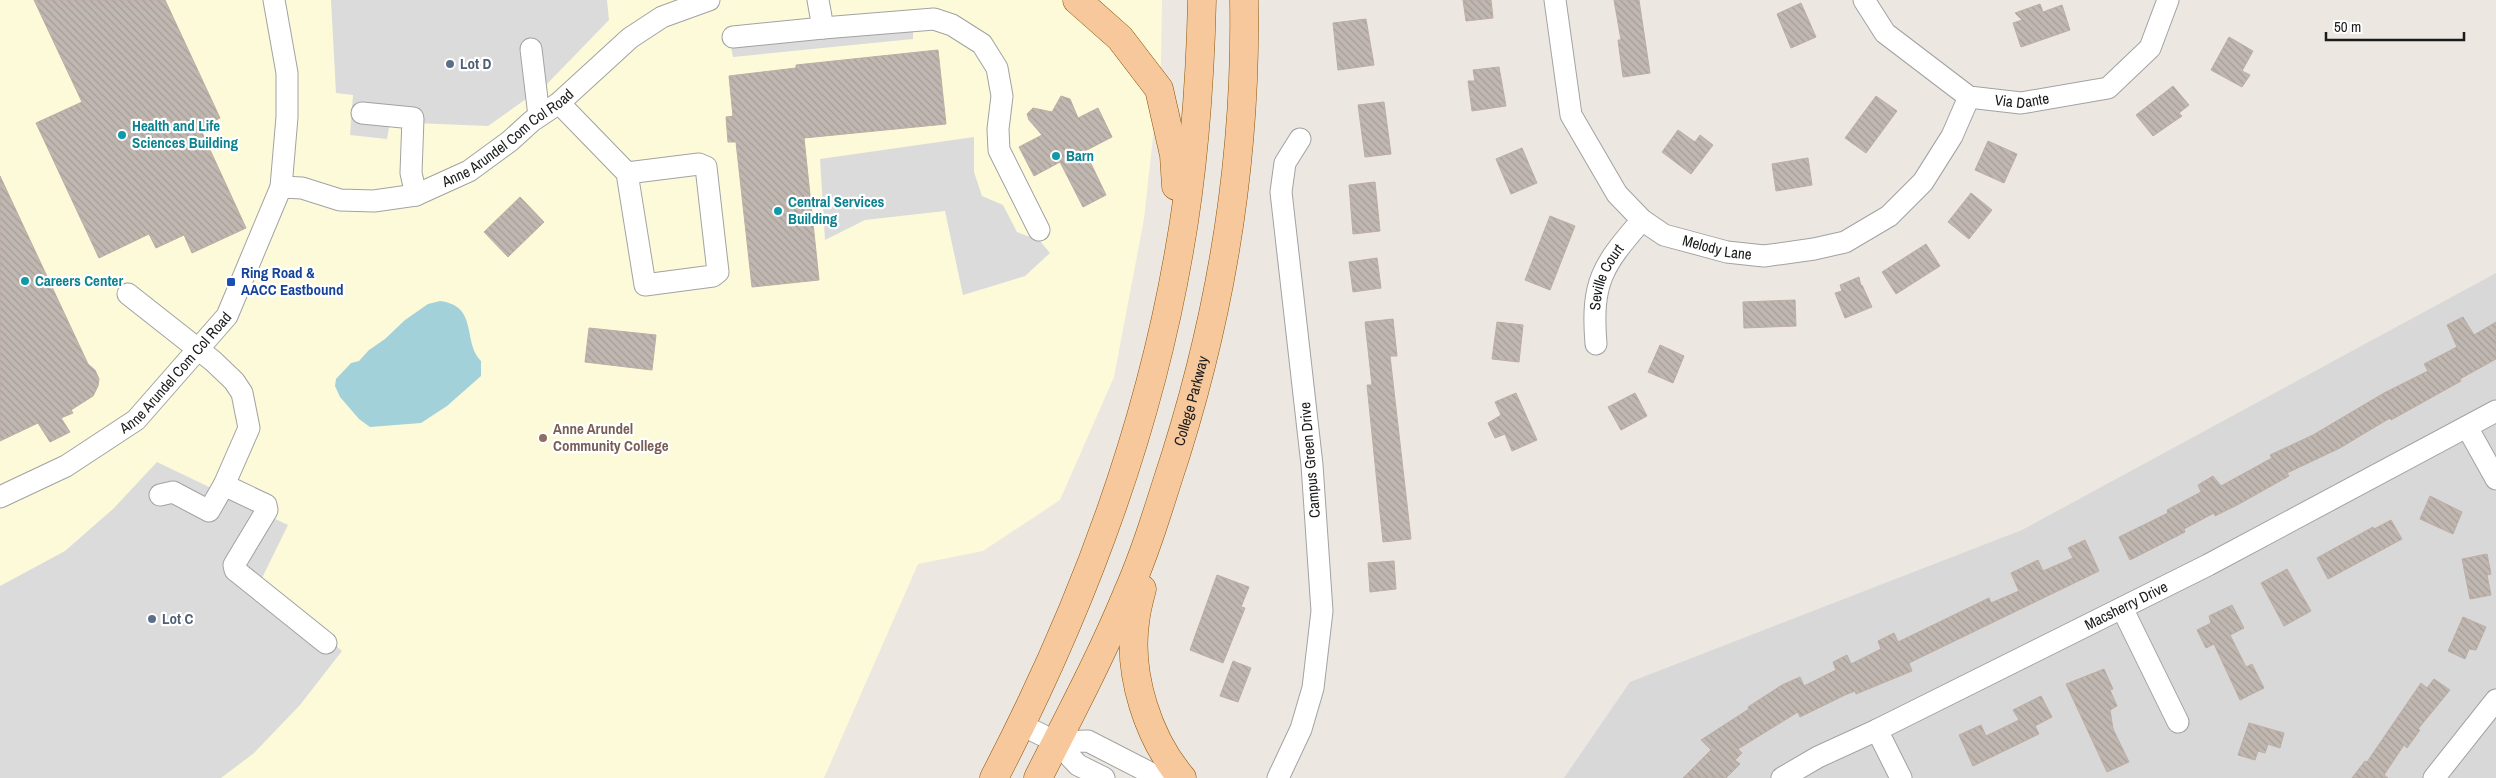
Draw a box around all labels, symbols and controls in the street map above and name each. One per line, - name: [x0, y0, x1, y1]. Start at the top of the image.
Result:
- scale bar: [2326, 10, 2464, 42]
- text: 50 m: [2334, 16, 2361, 37]
- place label: Lot D: [460, 53, 492, 74]
- marker: Lot D: [444, 58, 456, 70]
- street label: Anne Arundel Com Col Road: [438, 84, 578, 192]
- street label: Via Dante: [1994, 87, 2051, 113]
- place label: Health and Life Sciences Building: [132, 115, 238, 153]
- marker: Health and Life Sciences Building: [116, 129, 128, 141]
- place label: Barn: [1066, 145, 1094, 166]
- marker: Barn: [1050, 150, 1062, 162]
- place label: Central Services Building: [788, 191, 885, 229]
- marker: Central Services Building: [772, 205, 784, 217]
- street label: Melody Lane: [1680, 229, 1753, 265]
- street label: Seville Court: [1584, 239, 1629, 311]
- place label: Ring Road & AACC Eastbound: [241, 262, 344, 300]
- place label: Careers Center: [35, 270, 123, 291]
- marker: Careers Center: [19, 275, 31, 287]
- marker: Ring Road & AACC Eastbound: [225, 276, 237, 288]
- street label: Anne Arundel Com Col Road: [114, 307, 236, 439]
- street label: College Parkway: [1168, 353, 1213, 448]
- street label: Campus Green Drive: [1294, 401, 1325, 519]
- place label: Anne Arundel Community College: [553, 418, 669, 456]
- marker: Anne Arundel Community College: [537, 432, 549, 444]
- street label: Macsherry Drive: [2081, 576, 2171, 635]
- place label: Lot C: [162, 608, 194, 629]
- marker: Lot C: [146, 613, 158, 625]

